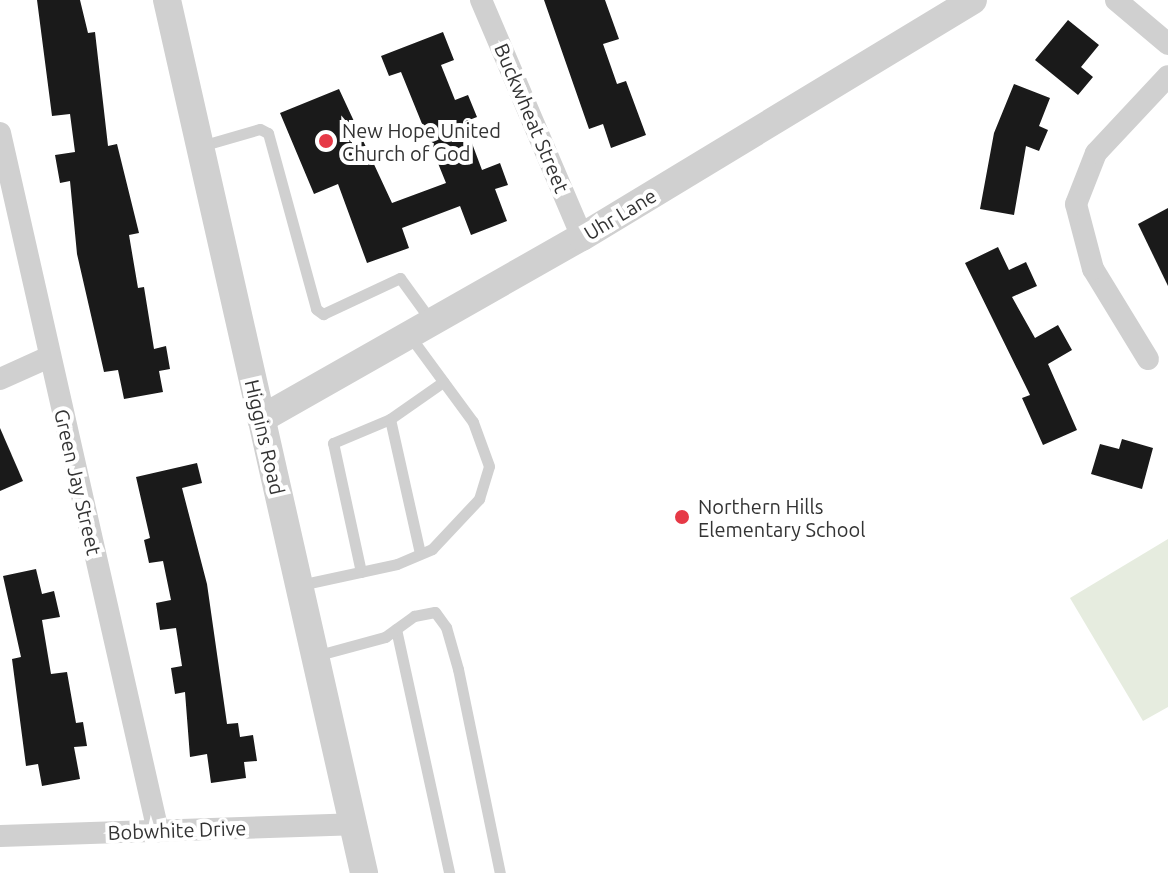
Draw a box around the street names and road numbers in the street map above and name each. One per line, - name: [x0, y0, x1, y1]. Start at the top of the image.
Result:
- street label: Buckwheat Street: [490, 40, 574, 196]
- street label: Uhr Lane: [579, 183, 661, 245]
- street label: Higgins Road: [240, 377, 290, 497]
- street label: Green Jay Street: [50, 407, 106, 557]
- street label: Bobwhite Drive: [107, 816, 247, 844]

